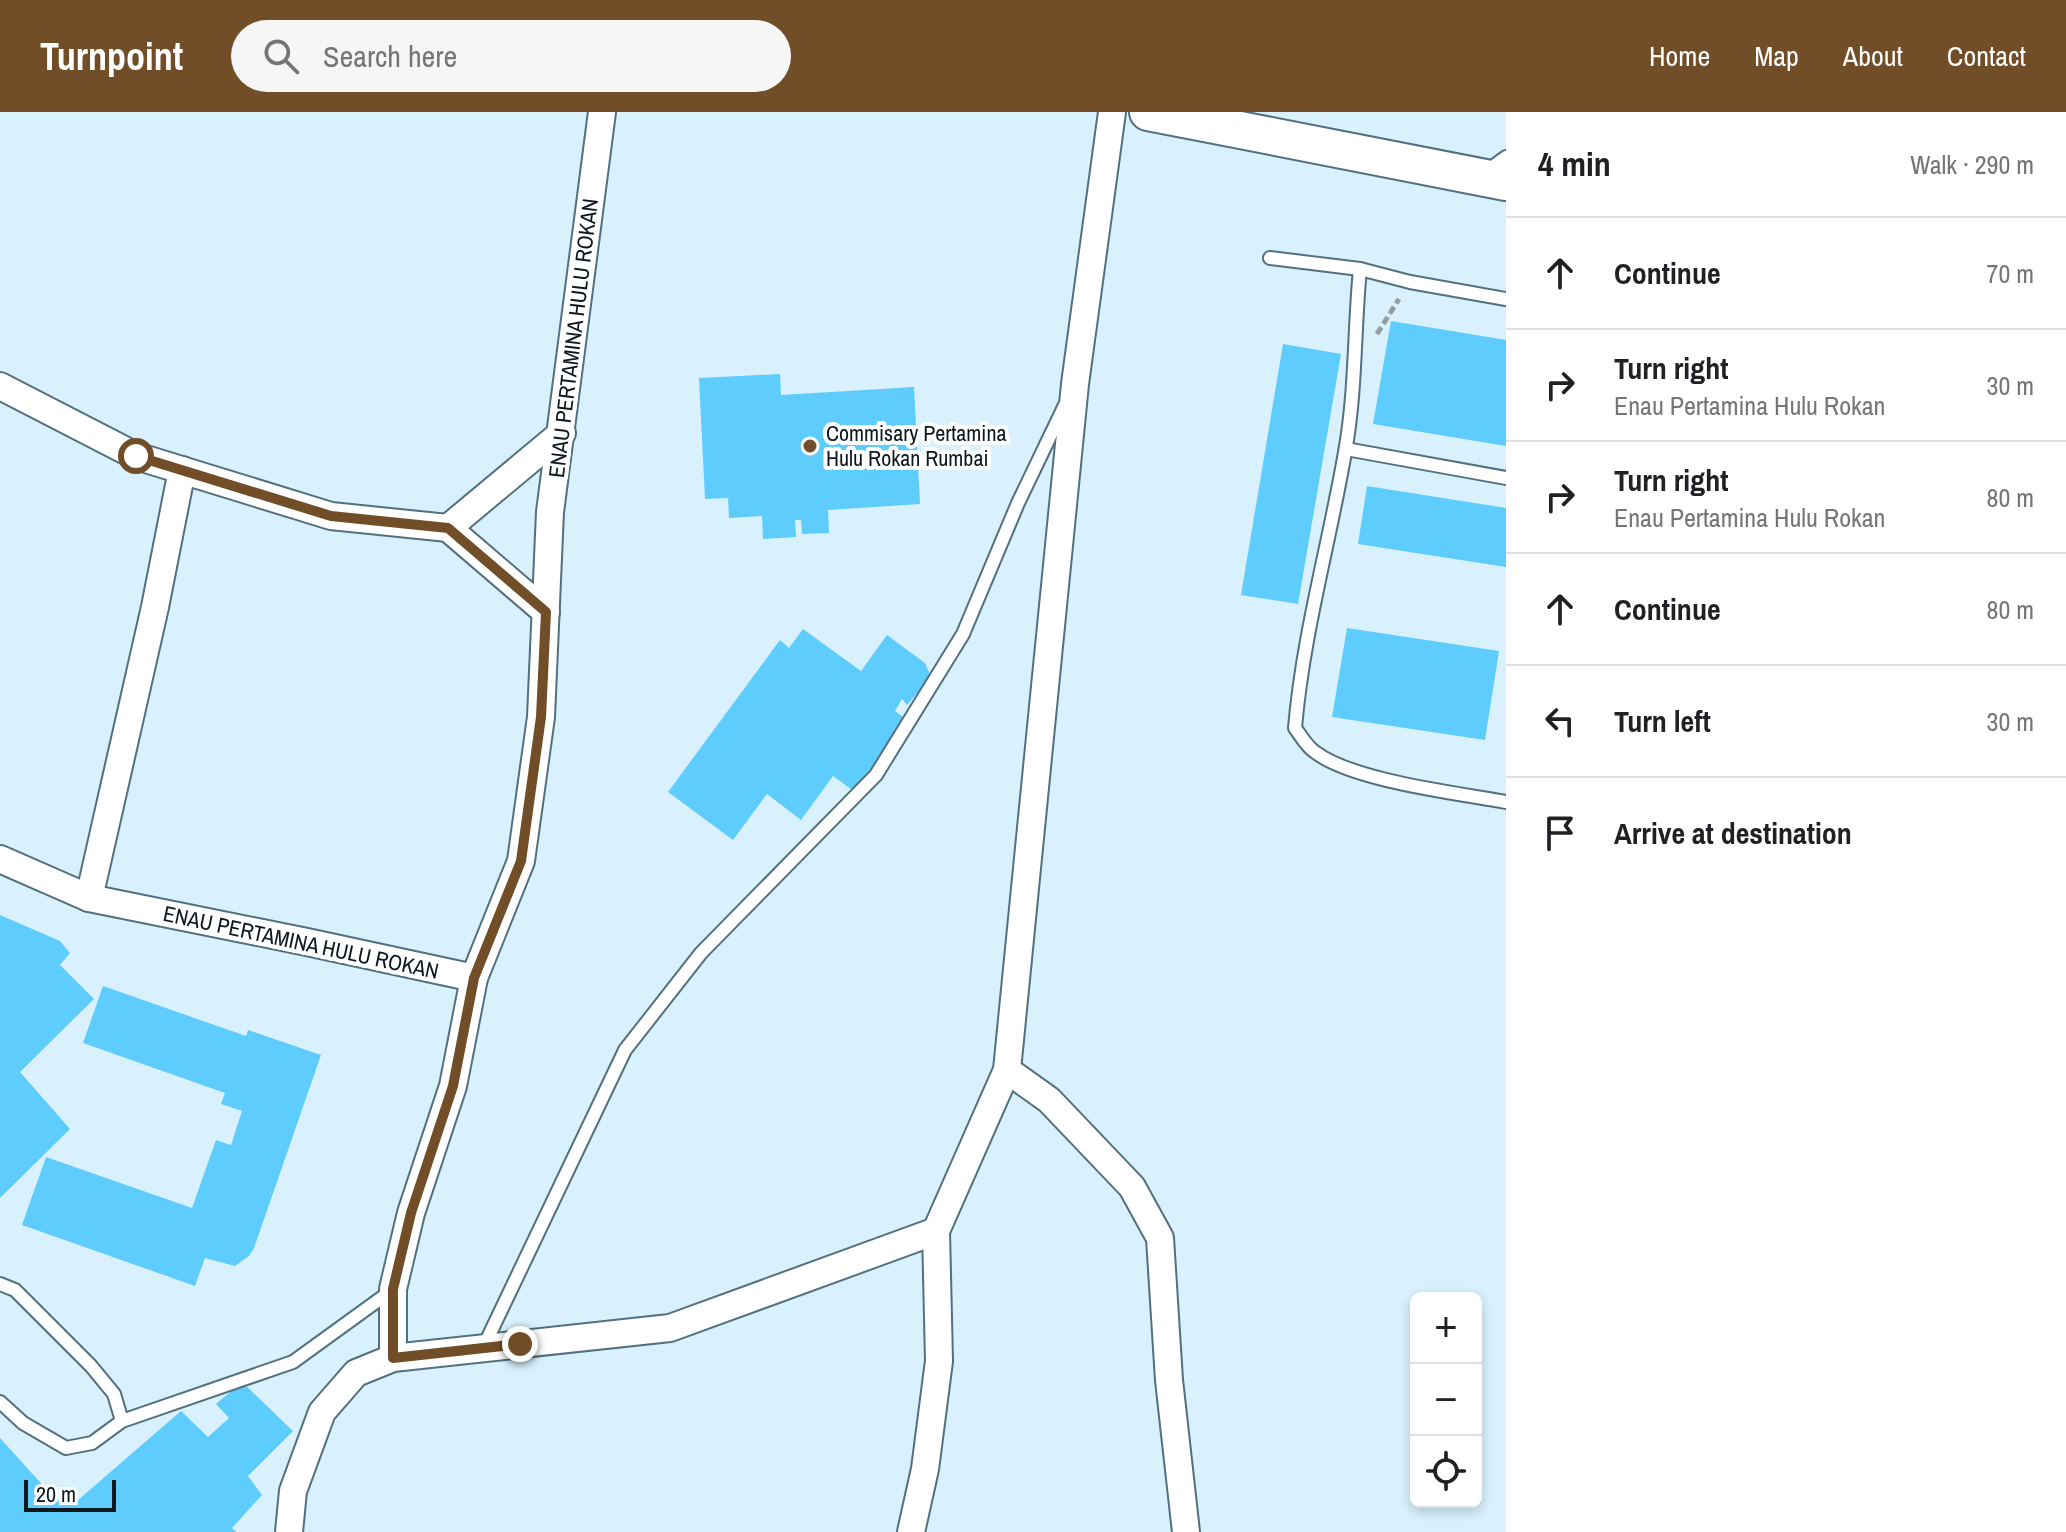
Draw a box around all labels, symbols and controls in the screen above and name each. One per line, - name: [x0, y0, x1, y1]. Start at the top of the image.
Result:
- search box: [231, 20, 791, 92]
- text: Turnpoint: [40, 31, 183, 82]
- icon: search: [259, 34, 303, 78]
- text: Search here: [323, 36, 457, 76]
- text: Home: [1649, 37, 1710, 75]
- text: Map: [1754, 37, 1799, 75]
- text: About: [1843, 37, 1903, 75]
- text: Contact: [1947, 37, 2026, 75]
- text: 4 min: [1538, 141, 1611, 187]
- text: Walk · 290 m: [1910, 147, 2034, 182]
- street label: ENAU PERTAMINA HULU ROKAN: [541, 197, 605, 479]
- icon: ahead: [1538, 251, 1582, 295]
- text: Continue: [1614, 253, 1721, 293]
- text: 70 m: [1987, 256, 2034, 291]
- text: Turn right: [1614, 348, 1728, 388]
- icon: right: [1538, 363, 1582, 407]
- text: 30 m: [1987, 368, 2034, 403]
- text: Enau Pertamina Hulu Rokan: [1614, 388, 1885, 423]
- place label: Commisary Pertamina Hulu Rokan Rumbai: [826, 418, 1006, 473]
- marker: Commisary Pertamina Hulu Rokan Rumbai: [801, 437, 819, 455]
- route start: [118, 438, 154, 474]
- text: Turn right: [1614, 460, 1728, 500]
- icon: right: [1538, 475, 1582, 519]
- text: 80 m: [1987, 480, 2034, 515]
- text: Enau Pertamina Hulu Rokan: [1614, 500, 1885, 535]
- icon: ahead: [1538, 587, 1582, 631]
- text: Continue: [1614, 589, 1721, 629]
- text: 80 m: [1987, 592, 2034, 627]
- icon: left: [1538, 699, 1582, 743]
- text: Turn left: [1614, 701, 1711, 741]
- text: 30 m: [1987, 704, 2034, 739]
- icon: arrive: [1538, 811, 1582, 855]
- text: Arrive at destination: [1614, 813, 1852, 853]
- street label: ENAU PERTAMINA HULU ROKAN: [160, 898, 442, 986]
- map controls: [1410, 1292, 1482, 1508]
- button: +: [1410, 1292, 1482, 1364]
- route end: [502, 1326, 538, 1362]
- button: −: [1410, 1364, 1482, 1436]
- button: locate: [1410, 1436, 1482, 1508]
- scale bar: [24, 1476, 116, 1512]
- text: 20 m: [36, 1479, 76, 1509]

